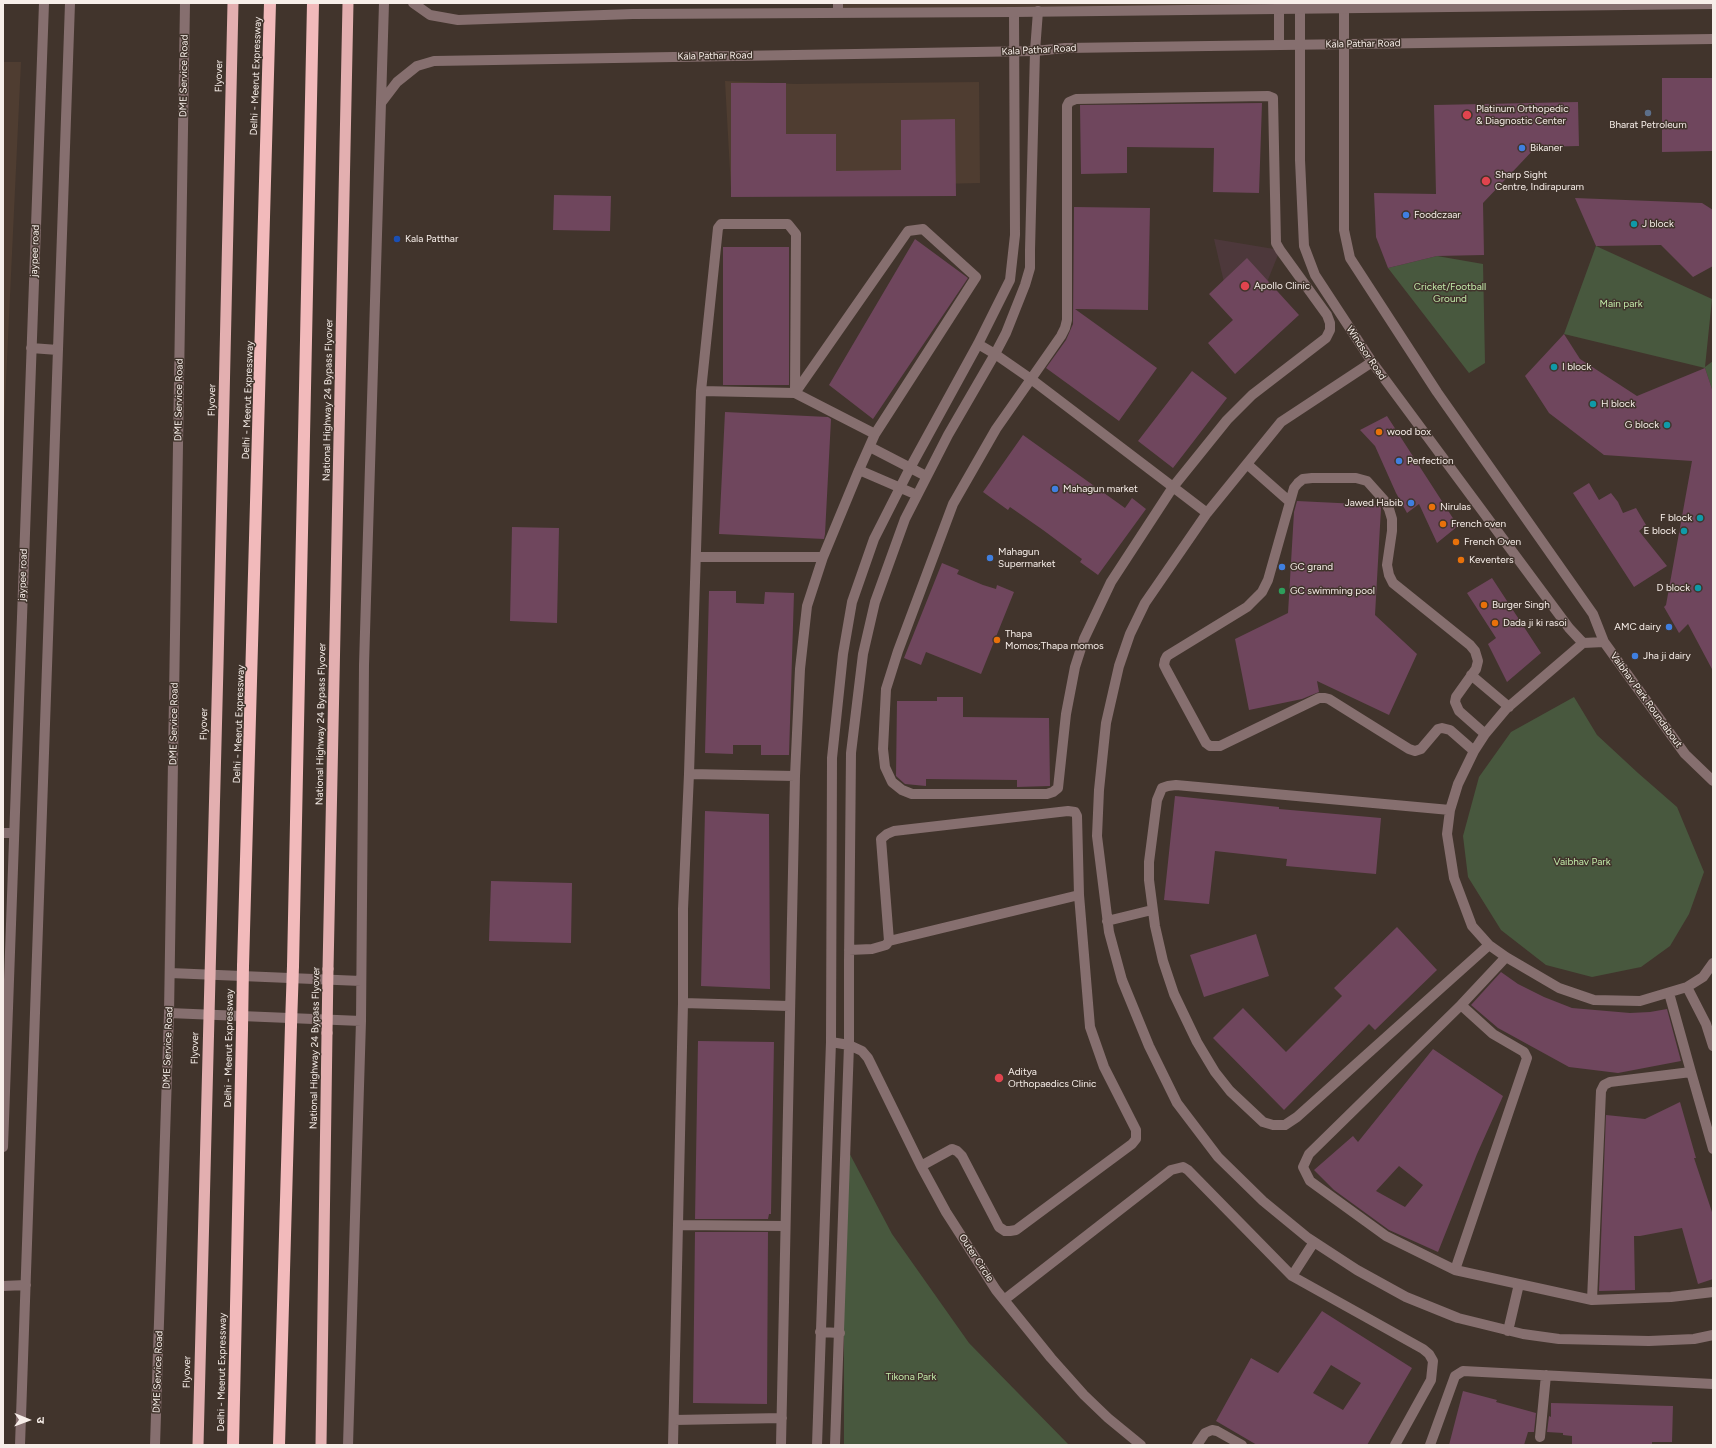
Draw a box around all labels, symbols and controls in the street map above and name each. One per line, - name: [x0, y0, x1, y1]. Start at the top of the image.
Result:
- street label: Delhi - Meerut Expressway: [248, 16, 264, 136]
- street label: DME Service Road: [177, 35, 191, 117]
- street label: Kala Pathar Road: [1325, 37, 1401, 51]
- street label: Kala Pathar Road: [1001, 42, 1077, 58]
- street label: Kala Pathar Road: [677, 49, 753, 63]
- street label: Flyover: [213, 60, 225, 92]
- place label: Platinum Orthopedic & Diagnostic Center: [1476, 103, 1569, 126]
- marker: Bharat Petroleum: [1643, 108, 1653, 118]
- marker: Platinum Orthopedic & Diagnostic Center: [1461, 109, 1473, 121]
- place label: Bharat Petroleum: [1609, 119, 1687, 131]
- place label: Bikaner: [1530, 142, 1563, 154]
- marker: Bikaner: [1517, 143, 1527, 153]
- place label: Sharp Sight Centre, Indirapuram: [1495, 169, 1584, 192]
- marker: Sharp Sight Centre, Indirapuram: [1480, 175, 1492, 187]
- place label: Foodczaar: [1414, 209, 1461, 221]
- marker: Foodczaar: [1401, 210, 1411, 220]
- place label: J block: [1642, 218, 1674, 230]
- marker: J block: [1629, 219, 1639, 229]
- street label: jaypee road: [28, 225, 42, 277]
- place label: Kala Patthar: [405, 233, 458, 245]
- marker: Kala Patthar: [392, 234, 402, 244]
- marker: Apollo Clinic: [1239, 280, 1251, 292]
- place label: Apollo Clinic: [1254, 280, 1310, 292]
- park label: Cricket/Football Ground: [1414, 281, 1486, 304]
- park label: Main park: [1599, 298, 1643, 310]
- street label: National Highway 24 Bypass Flyover: [321, 319, 335, 481]
- street label: Windsor Road: [1343, 324, 1389, 382]
- street label: Delhi - Meerut Expressway: [240, 340, 256, 460]
- street label: DME Service Road: [172, 359, 186, 441]
- place label: I block: [1562, 361, 1591, 373]
- marker: I block: [1549, 362, 1559, 372]
- street label: Flyover: [206, 384, 218, 416]
- place label: H block: [1601, 398, 1635, 410]
- marker: H block: [1588, 399, 1598, 409]
- place label: G block: [1625, 419, 1659, 431]
- marker: G block: [1662, 420, 1672, 430]
- place label: wood box: [1387, 426, 1431, 438]
- marker: wood box: [1374, 427, 1384, 437]
- place label: Perfection: [1407, 455, 1454, 467]
- marker: Perfection: [1394, 456, 1404, 466]
- place label: Mahagun market: [1063, 483, 1138, 495]
- marker: Mahagun market: [1050, 484, 1060, 494]
- place label: Jawed Habib: [1345, 497, 1403, 509]
- marker: Jawed Habib: [1406, 498, 1416, 508]
- place label: Nirulas: [1440, 501, 1471, 513]
- marker: Nirulas: [1427, 502, 1437, 512]
- place label: F block: [1660, 512, 1692, 524]
- marker: F block: [1695, 513, 1705, 523]
- place label: French oven: [1451, 518, 1506, 530]
- marker: French oven: [1438, 519, 1448, 529]
- place label: E block: [1643, 525, 1676, 537]
- marker: E block: [1679, 526, 1689, 536]
- place label: French Oven: [1464, 536, 1521, 548]
- marker: French Oven: [1451, 537, 1461, 547]
- place label: Mahagun Supermarket: [998, 546, 1055, 570]
- street label: jaypee road: [16, 549, 30, 601]
- marker: Mahagun Supermarket: [985, 553, 995, 563]
- place label: Keventers: [1469, 554, 1514, 566]
- marker: Keventers: [1456, 555, 1466, 565]
- place label: GC grand: [1290, 561, 1333, 573]
- marker: GC grand: [1277, 562, 1287, 572]
- place label: D block: [1657, 582, 1690, 594]
- marker: D block: [1693, 583, 1703, 593]
- place label: GC swimming pool: [1290, 585, 1375, 597]
- marker: GC swimming pool: [1277, 586, 1287, 596]
- place label: Burger Singh: [1492, 599, 1550, 611]
- marker: Burger Singh: [1479, 600, 1489, 610]
- place label: Dada ji ki rasoi: [1503, 617, 1567, 629]
- marker: Dada ji ki rasoi: [1490, 618, 1500, 628]
- place label: AMC dairy: [1614, 621, 1661, 633]
- marker: AMC dairy: [1664, 622, 1674, 632]
- place label: Thapa Momos;Thapa momos: [1005, 628, 1104, 652]
- marker: Thapa Momos;Thapa momos: [992, 635, 1002, 645]
- street label: National Highway 24 Bypass Flyover: [314, 643, 328, 805]
- street label: Vaibhav Park Roundabout: [1607, 650, 1685, 750]
- place label: Jha ji dairy: [1643, 650, 1691, 662]
- marker: Jha ji dairy: [1630, 651, 1640, 661]
- street label: Delhi - Meerut Expressway: [231, 664, 247, 784]
- street label: DME Service Road: [167, 683, 181, 765]
- street label: Flyover: [198, 708, 210, 740]
- park label: Vaibhav Park: [1553, 856, 1611, 868]
- street label: National Highway 24 Bypass Flyover: [308, 967, 322, 1129]
- street label: Delhi - Meerut Expressway: [222, 988, 236, 1108]
- street label: DME Service Road: [161, 1007, 175, 1089]
- street label: Flyover: [189, 1032, 201, 1064]
- place label: Aditya Orthopaedics Clinic: [1008, 1066, 1097, 1090]
- marker: Aditya Orthopaedics Clinic: [993, 1072, 1005, 1084]
- street label: Outer Circle: [956, 1232, 996, 1284]
- street label: Delhi - Meerut Expressway: [215, 1312, 229, 1432]
- street label: DME Service Road: [151, 1331, 165, 1413]
- street label: Flyover: [181, 1356, 193, 1388]
- park label: Tikona Park: [886, 1371, 936, 1383]
- north arrow: [8, 1400, 48, 1440]
- text: उ: [34, 1417, 47, 1424]

